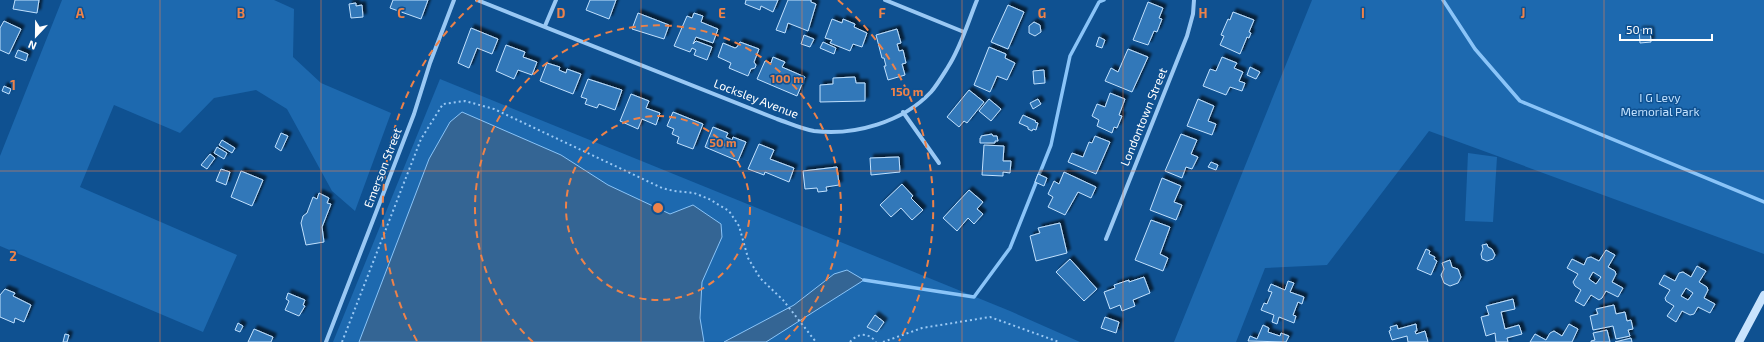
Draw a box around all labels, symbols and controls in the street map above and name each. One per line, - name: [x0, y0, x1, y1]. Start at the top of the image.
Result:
- text: A: [76, 5, 85, 21]
- text: B: [237, 5, 245, 21]
- text: C: [397, 5, 405, 21]
- text: D: [557, 5, 566, 21]
- text: E: [718, 5, 726, 21]
- text: F: [878, 5, 886, 21]
- text: G: [1038, 5, 1046, 21]
- text: H: [1199, 5, 1208, 21]
- text: I: [1361, 5, 1365, 21]
- text: J: [1521, 5, 1525, 21]
- north arrow: [16, 16, 56, 56]
- scale bar: [1620, 16, 1712, 42]
- text: 50 m: [1626, 22, 1653, 36]
- text: N: [26, 38, 38, 53]
- street label: Londontown Street: [1117, 65, 1169, 168]
- text: 100 m: [770, 71, 804, 85]
- street label: Locksley Avenue: [712, 75, 801, 121]
- text: 1: [10, 77, 16, 93]
- text: 150 m: [891, 84, 923, 98]
- park label: I G Levy Memorial Park: [1620, 90, 1700, 118]
- street label: Emerson Street: [360, 125, 404, 210]
- text: 50 m: [709, 135, 737, 149]
- centre of rings: [651, 201, 665, 215]
- text: 2: [9, 248, 17, 264]

